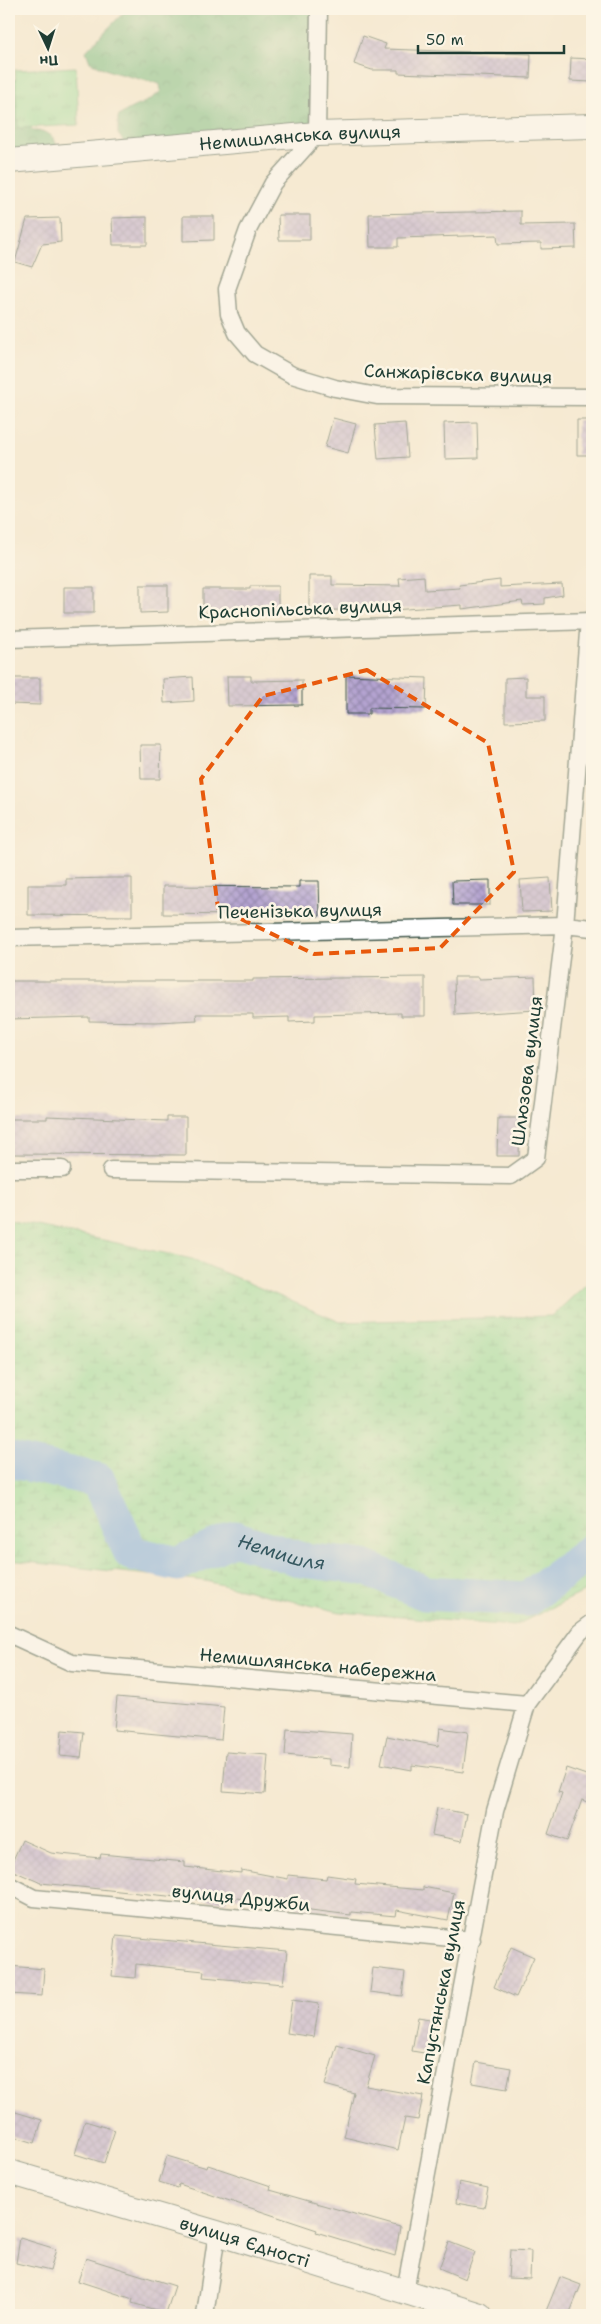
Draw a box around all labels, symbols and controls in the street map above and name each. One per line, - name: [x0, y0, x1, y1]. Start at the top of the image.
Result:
- north arrow: [22, 22, 72, 72]
- scale bar: [418, 22, 565, 54]
- text: 50 m: [426, 30, 464, 50]
- text: Пн: [39, 51, 59, 71]
- street label: Немишлянська вулиця: [198, 120, 401, 156]
- street label: Санжарівська вулиця: [363, 359, 553, 389]
- street label: Краснопільська вулиця: [198, 593, 402, 625]
- street label: Печенізька вулиця: [218, 898, 382, 924]
- street label: Шлюзова вулиця: [506, 994, 548, 1148]
- water label: Немишля: [235, 1528, 326, 1576]
- street label: Немишлянська набережна: [199, 1643, 437, 1687]
- street label: вулиця Дружби: [171, 1879, 312, 1917]
- street label: Капустянська вулиця: [411, 1897, 471, 2087]
- street label: вулиця Єдності: [177, 2211, 313, 2273]

